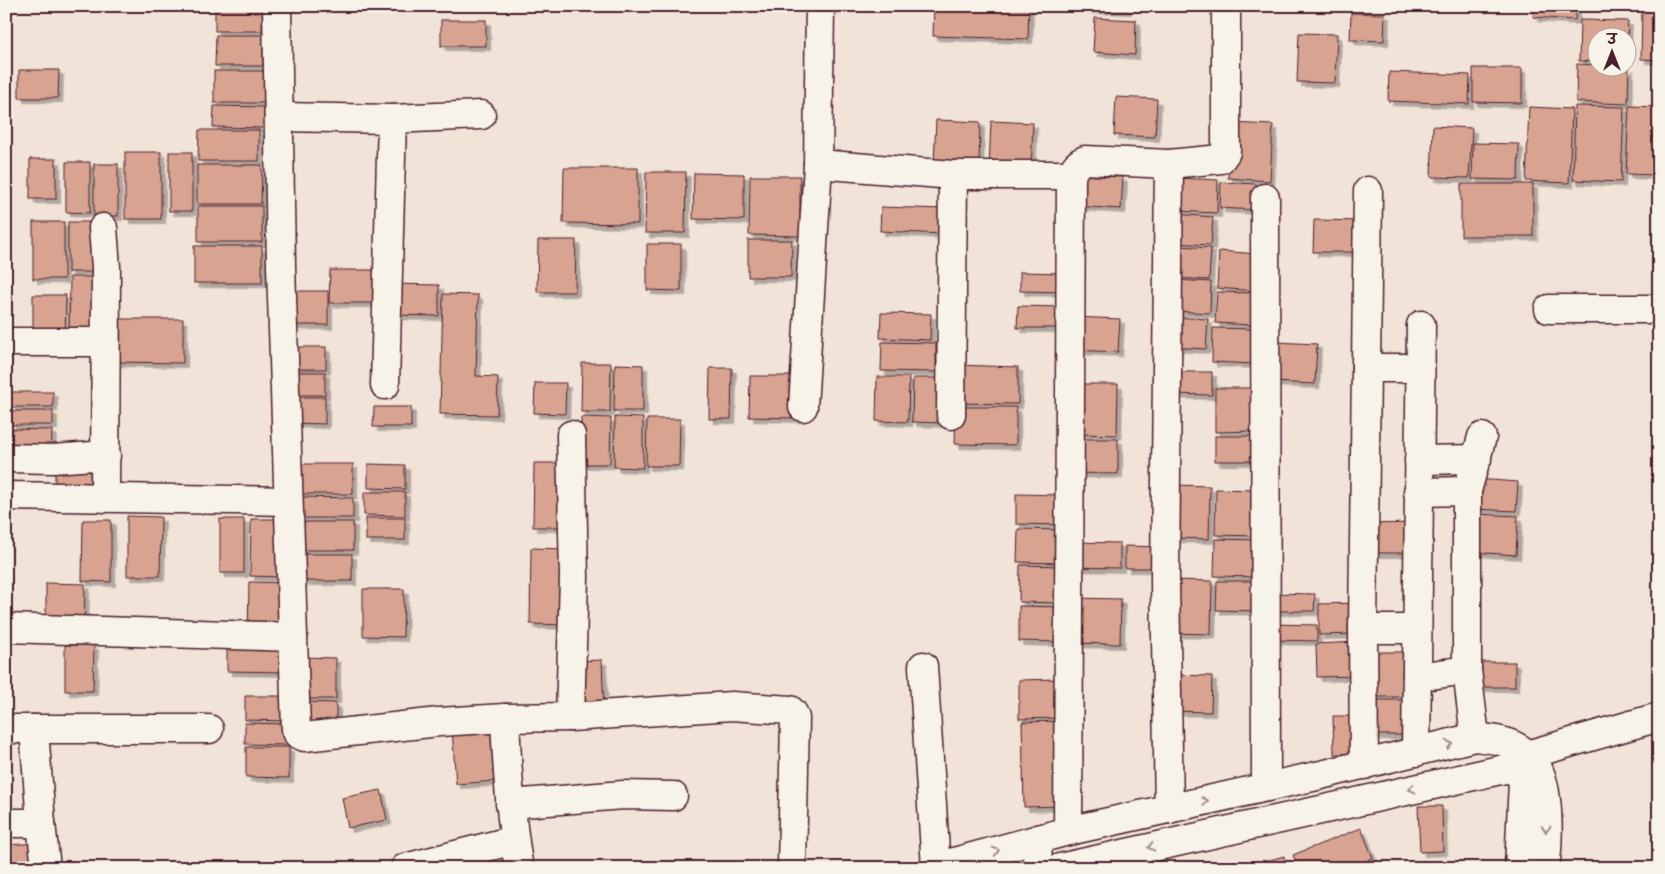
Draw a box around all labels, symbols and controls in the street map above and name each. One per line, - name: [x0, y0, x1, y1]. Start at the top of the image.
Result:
- north arrow: [1588, 28, 1638, 78]
- text: उ: [1605, 29, 1618, 48]
- one-way arrow: [1444, 739, 1453, 750]
- one-way arrow: [1408, 783, 1417, 794]
- one-way arrow: [1201, 796, 1210, 807]
- one-way arrow: [1541, 825, 1552, 833]
- one-way arrow: [1146, 841, 1155, 852]
- one-way arrow: [992, 846, 1000, 856]

